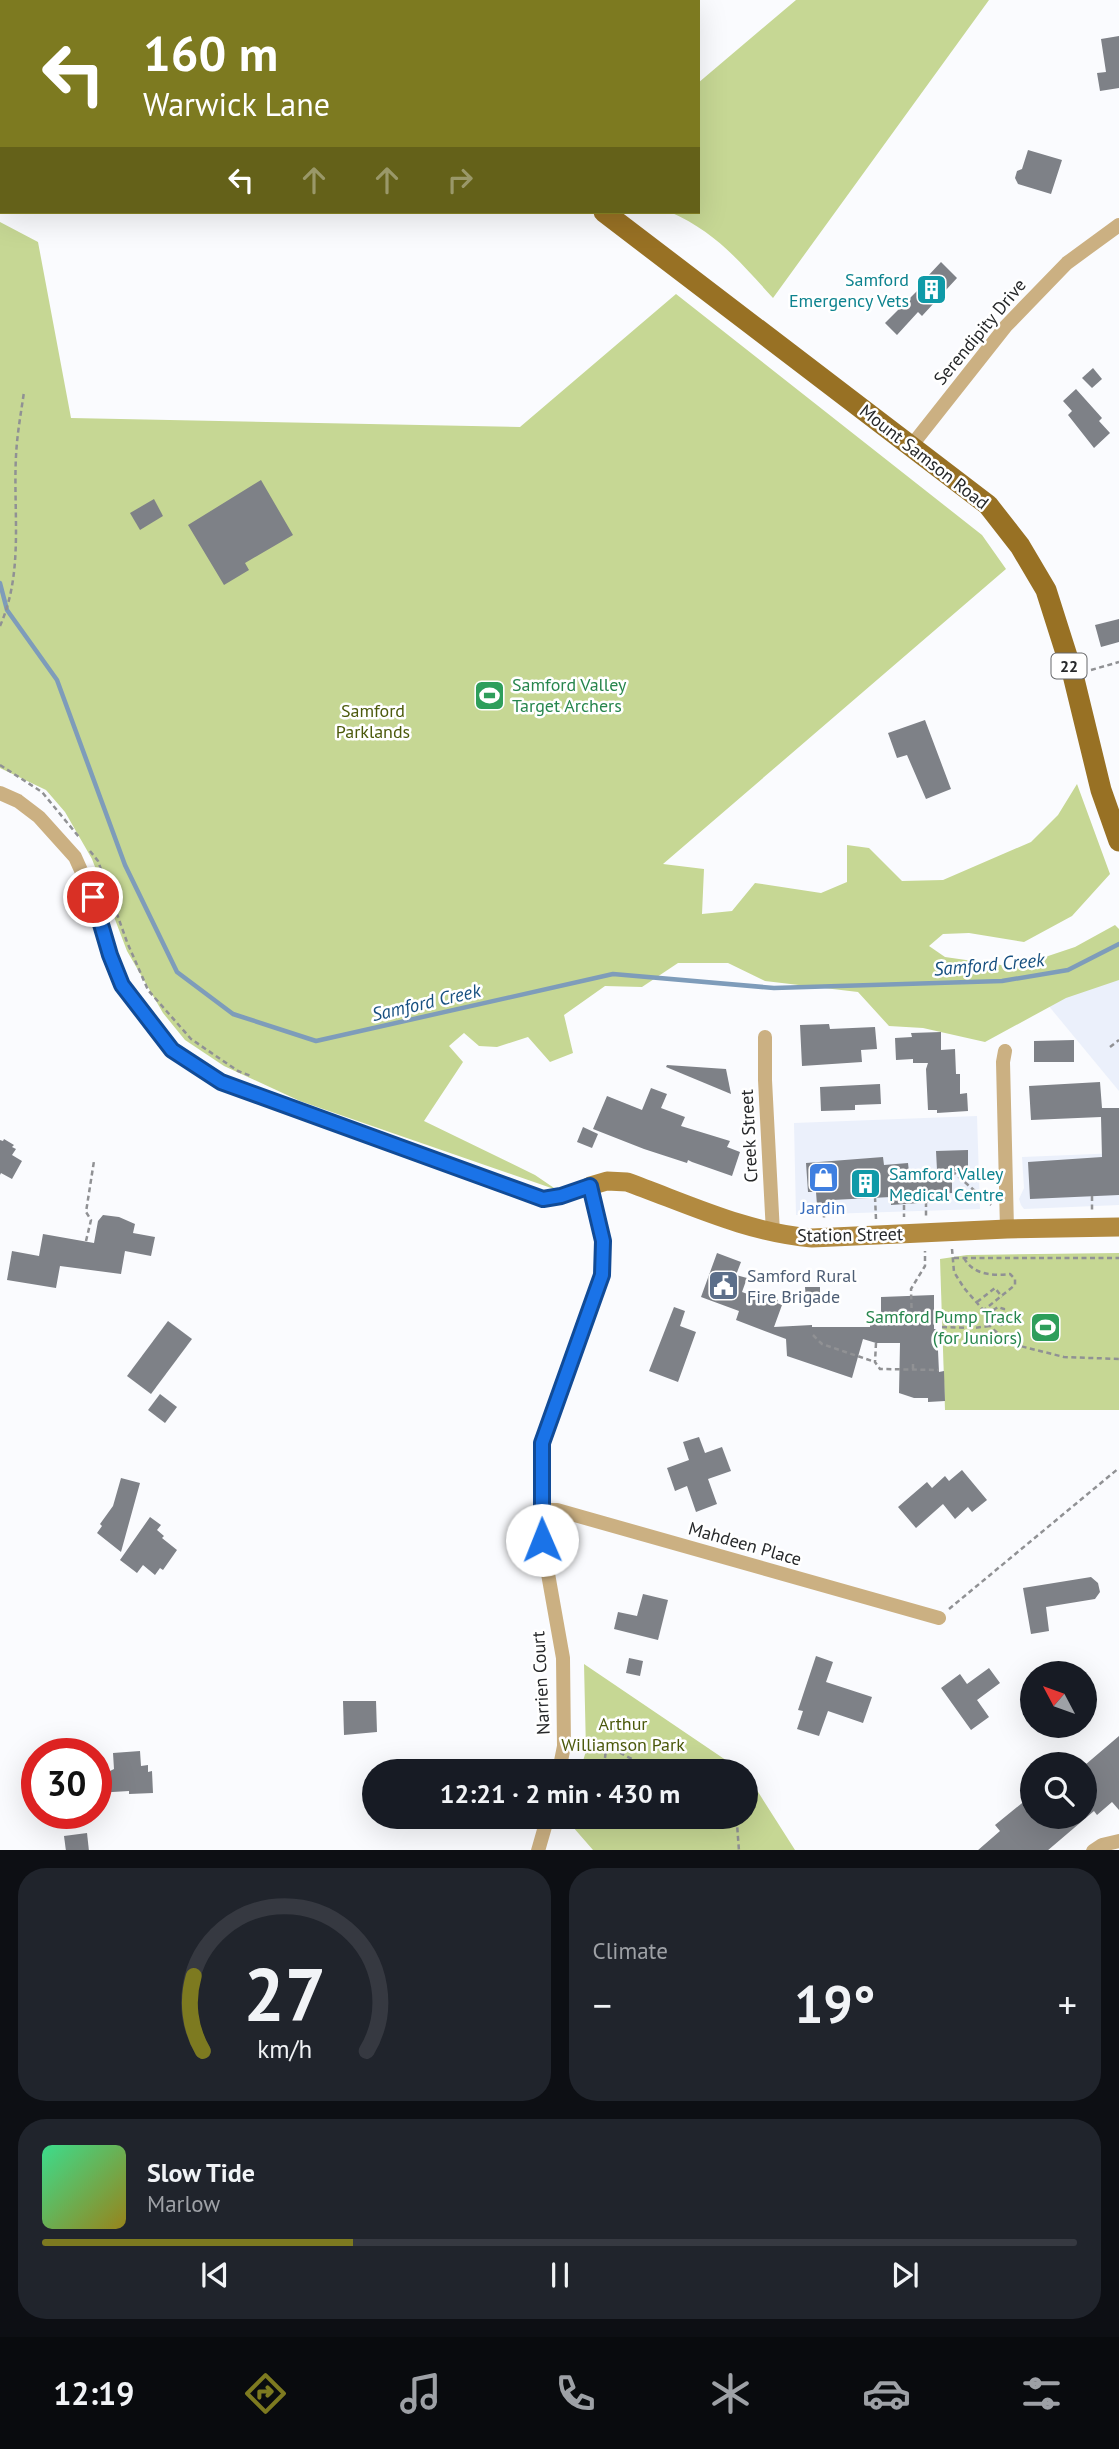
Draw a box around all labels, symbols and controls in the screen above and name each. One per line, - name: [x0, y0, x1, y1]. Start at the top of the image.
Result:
- text: 160 m: [143, 21, 278, 85]
- icon: left: [28, 28, 119, 119]
- text: Warwick Lane: [143, 83, 330, 125]
- icon: left: [222, 161, 260, 199]
- icon: ahead: [295, 161, 333, 199]
- icon: ahead: [368, 161, 406, 199]
- icon: right: [441, 161, 479, 199]
- place label: Samford Emergency Vets: [789, 268, 909, 312]
- building icon: Samford Emergency Vets: [915, 273, 949, 307]
- street label: Serendipity Drive: [928, 274, 1031, 390]
- street label: Mount Samson Road: [855, 399, 993, 514]
- road number: 22: [1052, 653, 1086, 678]
- place label: Samford Valley Target Archers: [512, 673, 627, 717]
- sports icon: Samford Valley Target Archers: [472, 678, 506, 712]
- park label: Samford Parklands: [336, 699, 410, 743]
- pin: [63, 867, 123, 927]
- icon: arrive: [74, 878, 112, 916]
- water label: Samford Creek: [933, 947, 1047, 981]
- water label: Samford Creek: [369, 977, 484, 1026]
- street label: Creek Street: [735, 1089, 762, 1183]
- shop icon: Jardin: [806, 1161, 840, 1195]
- place label: Samford Valley Medical Centre: [889, 1162, 1004, 1206]
- building icon: Samford Valley Medical Centre: [849, 1167, 883, 1201]
- place label: Jardin: [800, 1196, 845, 1219]
- street label: Station Street: [797, 1222, 903, 1247]
- place label: Samford Rural Fire Brigade: [747, 1264, 857, 1308]
- public building icon: Samford Rural Fire Brigade: [707, 1269, 741, 1303]
- place label: Samford Pump Track (for Juniors): [865, 1305, 1022, 1349]
- sports icon: Samford Pump Track (for Juniors): [1028, 1310, 1062, 1344]
- position arrow: [505, 1503, 579, 1577]
- street label: Mahdeen Place: [686, 1516, 804, 1571]
- street label: Narrien Court: [526, 1631, 555, 1735]
- north arrow: [1020, 1661, 1097, 1738]
- map controls: [1020, 1661, 1097, 1829]
- park label: Arthur Williamson Park: [561, 1712, 685, 1756]
- speed limit sign: 30: [21, 1738, 112, 1829]
- button: search: [1020, 1752, 1097, 1829]
- text: 12:21 · 2 min · 430 m: [440, 1777, 680, 1810]
- text: Climate: [593, 1936, 668, 1965]
- text: 27: [243, 1947, 326, 2041]
- text: 19°: [794, 1970, 876, 2037]
- text: −: [593, 1980, 612, 2029]
- text: +: [1058, 1980, 1077, 2029]
- text: km/h: [257, 2032, 312, 2064]
- text: Slow Tide: [147, 2156, 255, 2189]
- text: Marlow: [147, 2189, 220, 2218]
- icon: previous: [196, 2256, 234, 2294]
- icon: pause: [541, 2256, 579, 2294]
- icon: next: [886, 2256, 924, 2294]
- icon: directions: [241, 2369, 290, 2418]
- icon: music: [396, 2369, 445, 2418]
- icon: phone: [551, 2369, 600, 2418]
- icon: climate: [706, 2369, 755, 2418]
- icon: car: [862, 2369, 911, 2418]
- icon: filters: [1017, 2369, 1066, 2418]
- text: 12:19: [53, 2372, 134, 2414]

